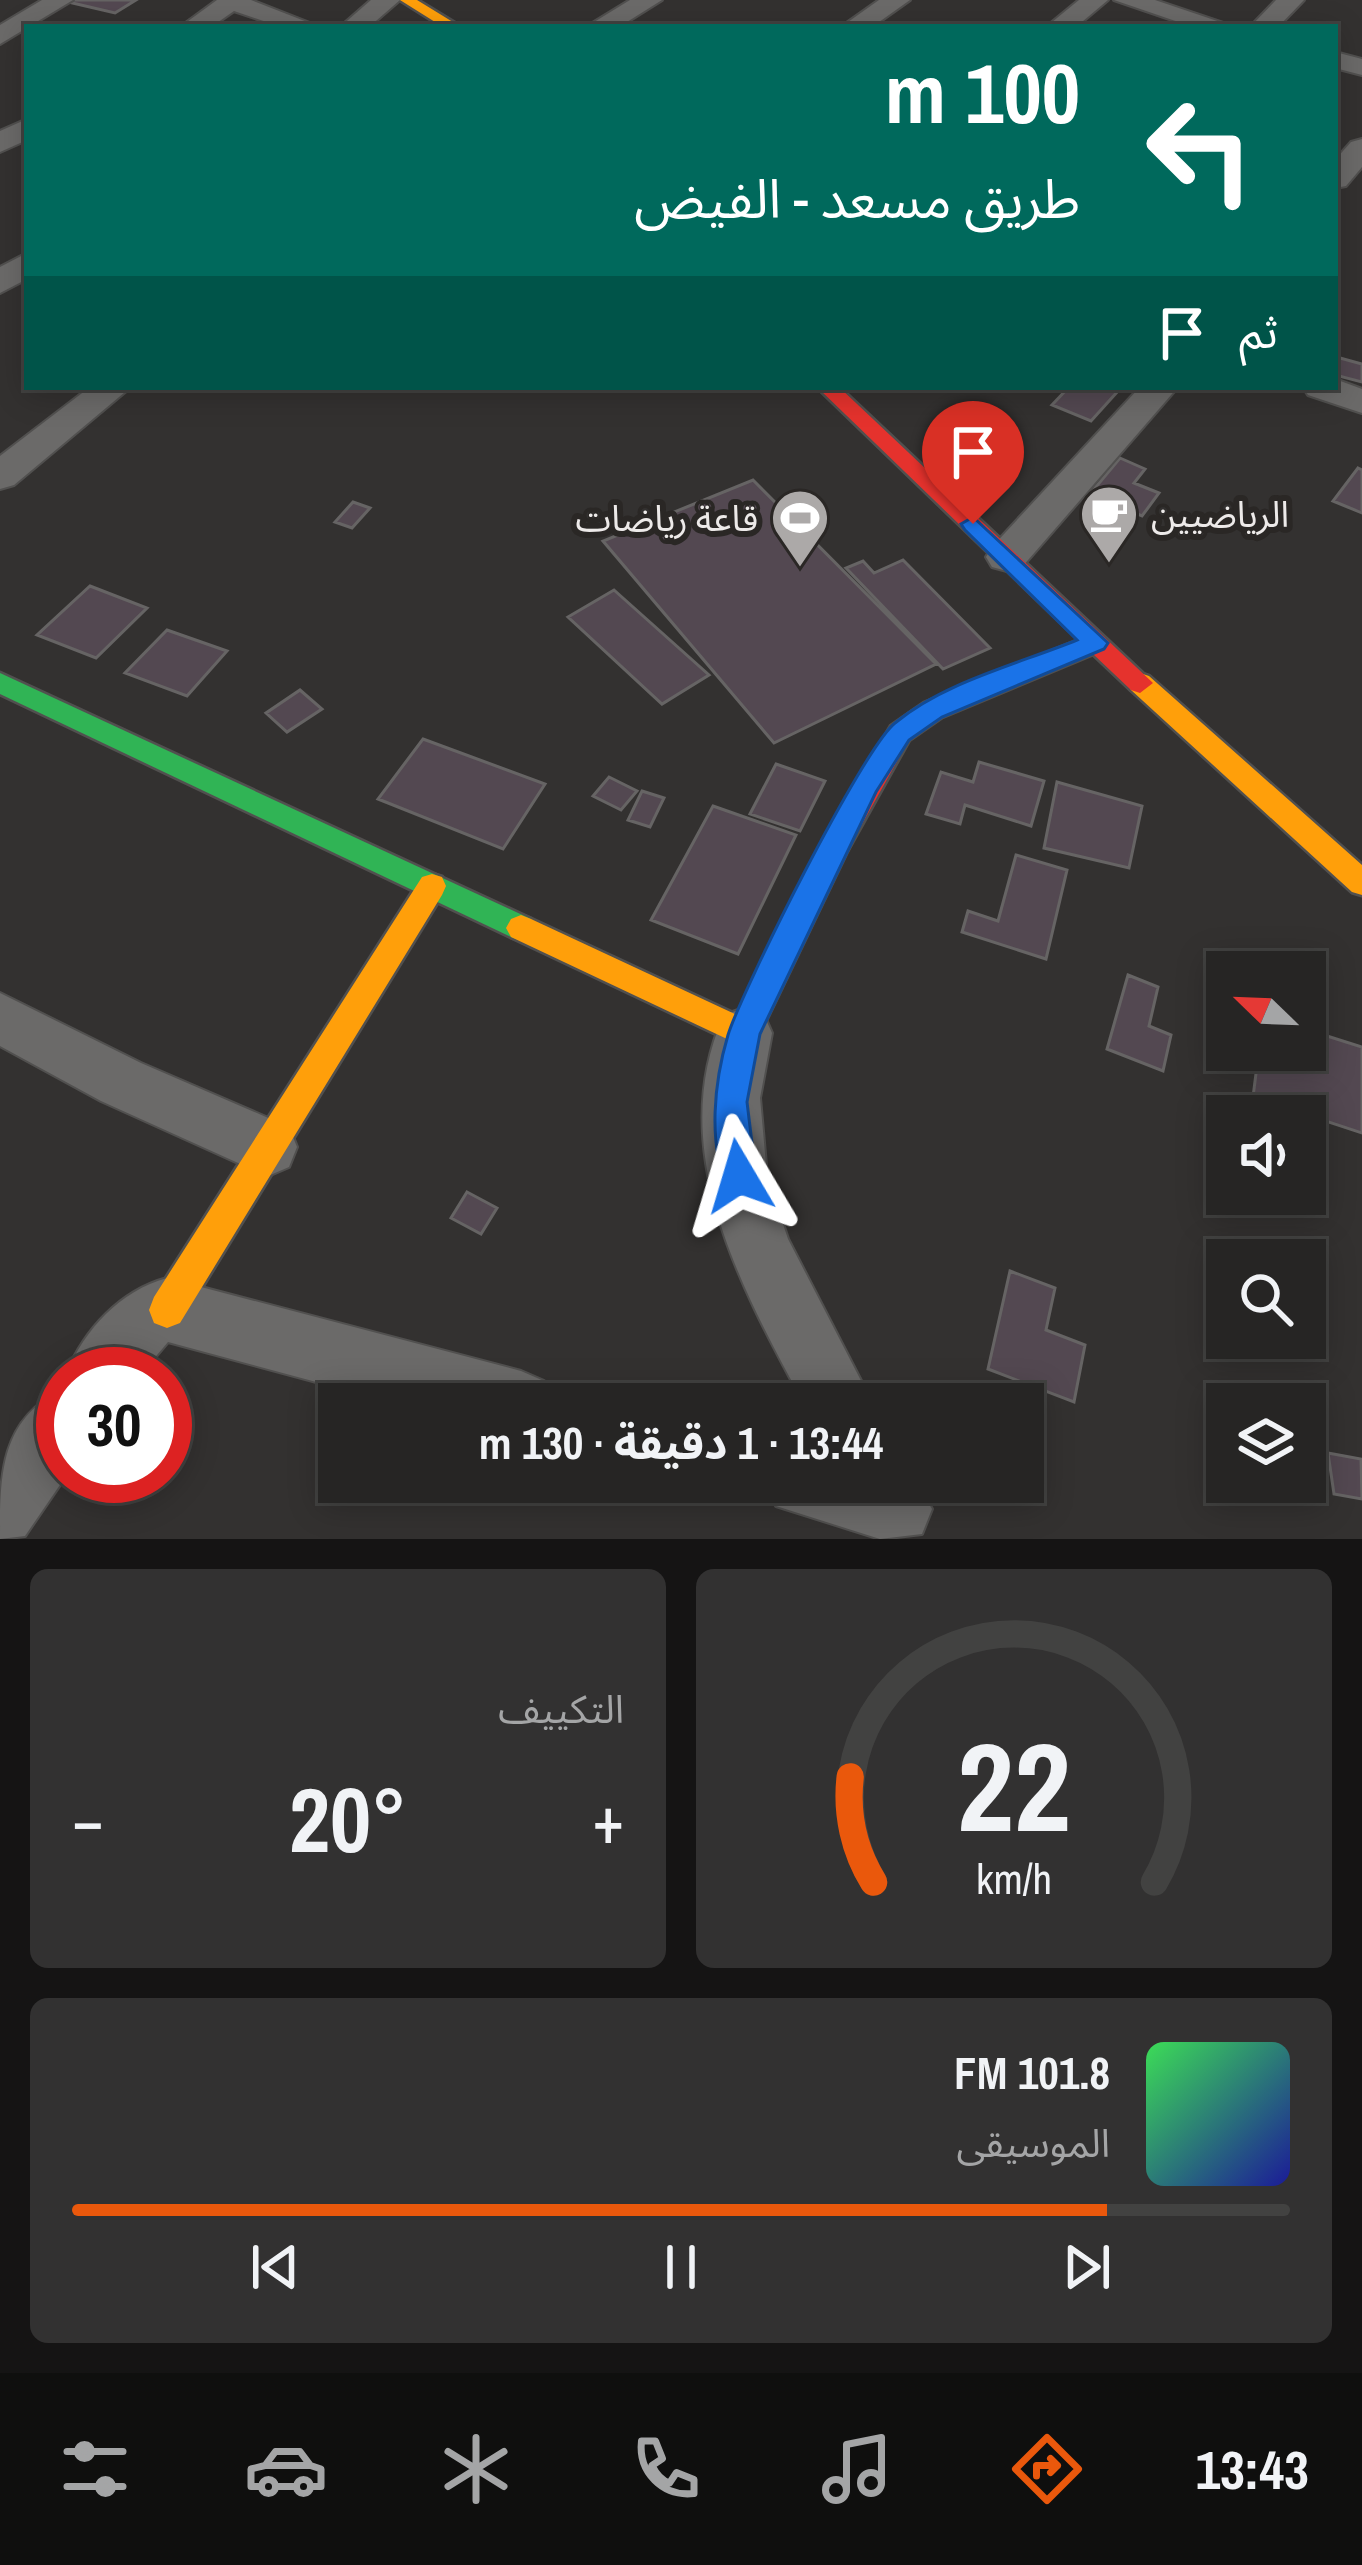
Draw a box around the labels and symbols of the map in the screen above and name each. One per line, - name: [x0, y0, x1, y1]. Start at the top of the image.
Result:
- pin: [922, 401, 1024, 524]
- cafe icon: الرياضيين: [1078, 483, 1140, 565]
- sports icon: قاعة رياضات: [769, 487, 831, 569]
- place label: الرياضيين: [1151, 490, 1289, 538]
- place label: قاعة رياضات: [576, 494, 758, 542]
- north arrow: [1206, 951, 1326, 1071]
- position arrow: [676, 1113, 802, 1239]
- speed limit sign: 30: [36, 1347, 192, 1503]

